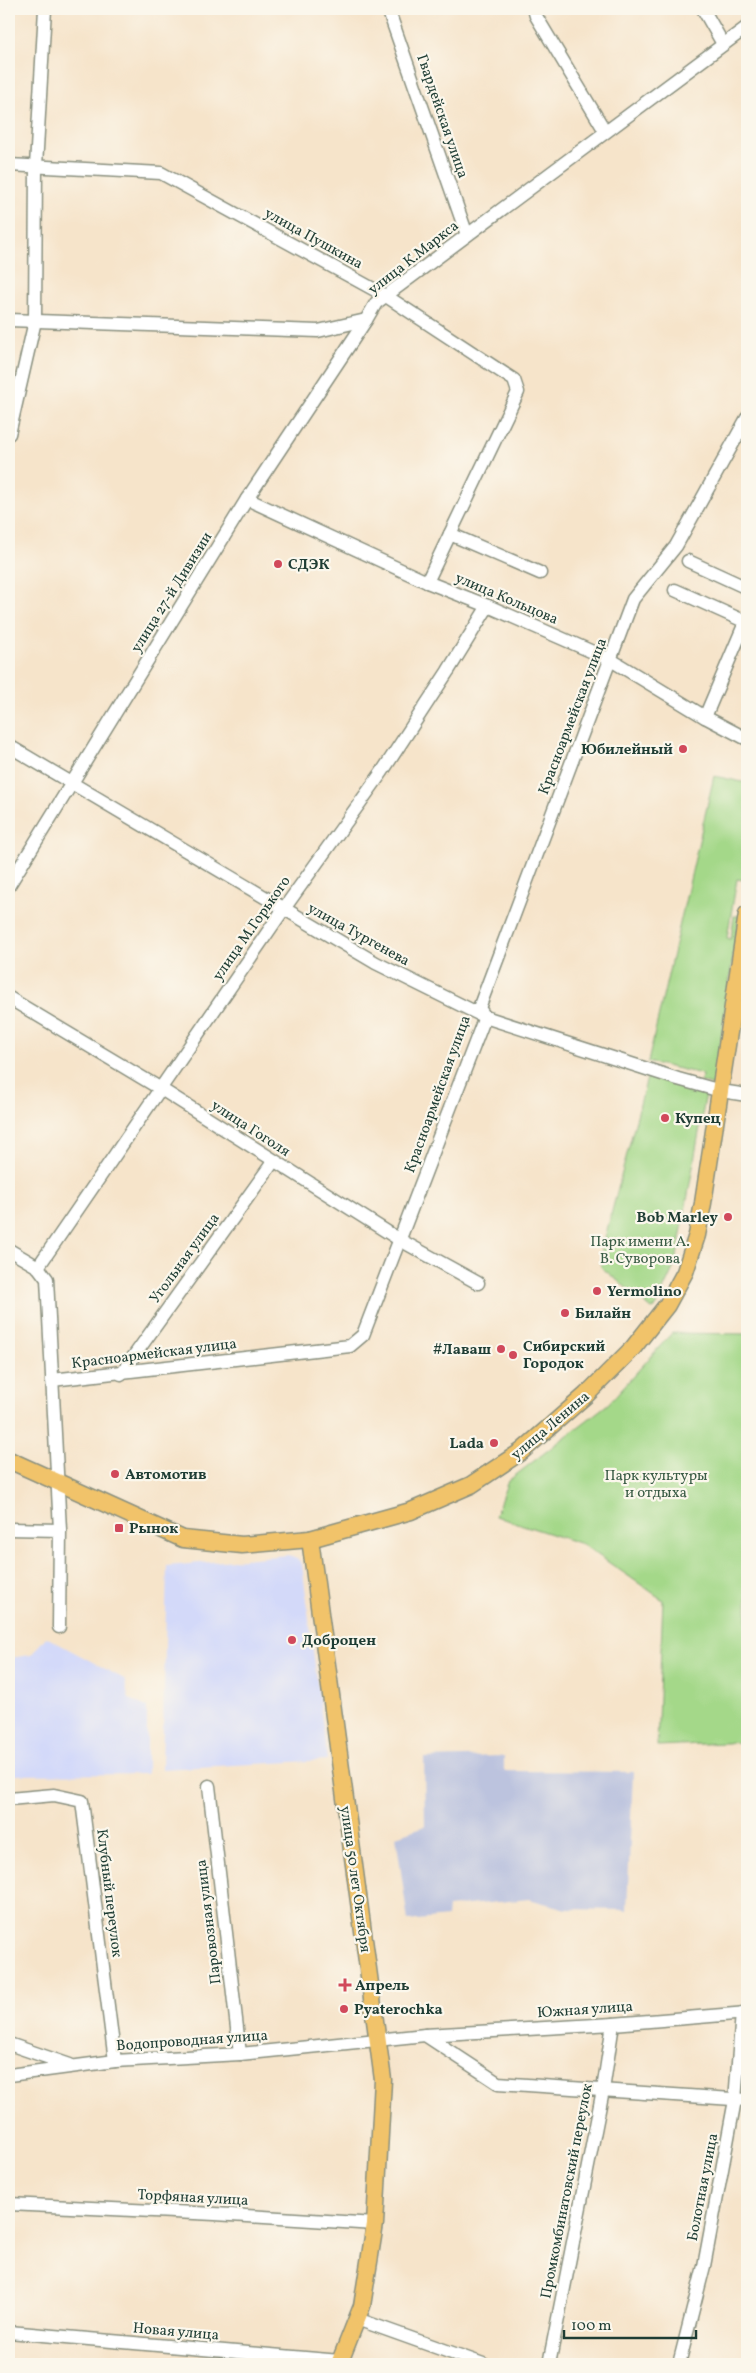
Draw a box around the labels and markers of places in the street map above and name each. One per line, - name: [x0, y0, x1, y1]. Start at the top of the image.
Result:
- place label: СДЭК: [288, 555, 329, 576]
- marker: СДЭК: [272, 558, 284, 570]
- place label: Юбилейный: [581, 740, 673, 761]
- marker: Юбилейный: [677, 743, 689, 755]
- place label: Купец: [675, 1109, 721, 1130]
- marker: Купец: [659, 1112, 671, 1124]
- place label: Bob Marley: [637, 1208, 719, 1229]
- marker: Bob Marley: [722, 1211, 734, 1223]
- place label: Yermolino: [607, 1282, 682, 1303]
- marker: Yermolino: [591, 1285, 603, 1297]
- place label: Билайн: [575, 1304, 631, 1325]
- marker: Билайн: [559, 1307, 571, 1319]
- place label: Сибирский Городок: [523, 1337, 605, 1375]
- place label: #Лаваш: [433, 1340, 491, 1361]
- marker: #Лаваш: [495, 1343, 507, 1355]
- marker: Сибирский Городок: [507, 1349, 519, 1361]
- place label: Lada: [449, 1434, 484, 1455]
- marker: Lada: [488, 1437, 500, 1449]
- place label: Автомотив: [125, 1465, 207, 1486]
- marker: Автомотив: [109, 1468, 121, 1480]
- place label: Рынок: [129, 1519, 178, 1540]
- marker: Рынок: [113, 1522, 125, 1534]
- place label: Доброцен: [302, 1631, 376, 1652]
- marker: Доброцен: [286, 1634, 298, 1646]
- place label: Апрель: [355, 1976, 410, 1997]
- marker: Апрель: [339, 1979, 351, 1991]
- place label: Pyaterochka: [354, 2000, 443, 2021]
- marker: Pyaterochka: [338, 2003, 350, 2015]

